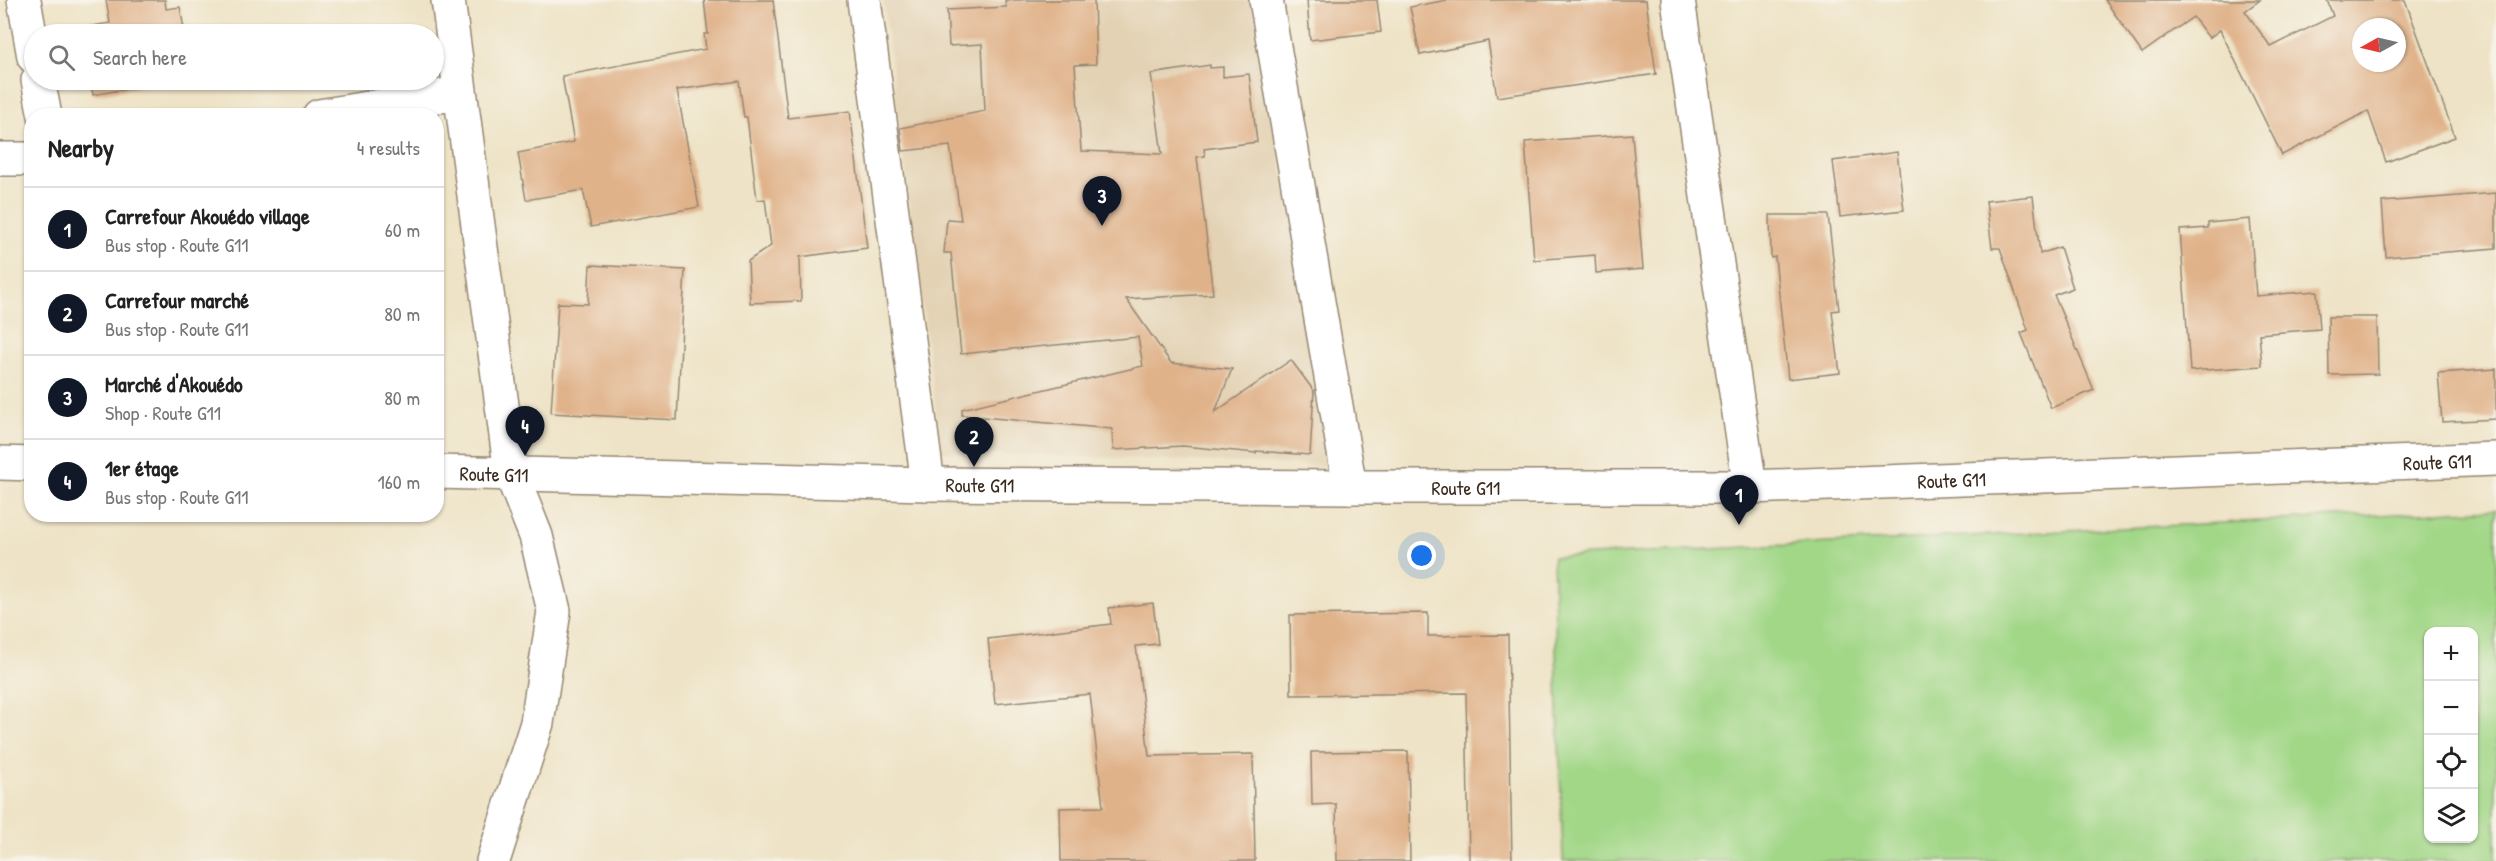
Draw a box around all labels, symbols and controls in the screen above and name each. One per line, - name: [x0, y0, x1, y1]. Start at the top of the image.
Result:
- north arrow: [2352, 18, 2406, 72]
- search box: [24, 24, 444, 90]
- icon: search: [45, 41, 78, 74]
- text: Search here: [93, 42, 187, 72]
- text: Nearby: [48, 130, 114, 165]
- text: 4 results: [357, 134, 420, 161]
- pin: 3: [1082, 176, 1122, 226]
- text: Carrefour Akouédo village: [105, 201, 310, 231]
- text: 1: [64, 216, 71, 243]
- text: 60 m: [385, 216, 420, 243]
- text: Bus stop · Route G11: [105, 231, 249, 258]
- text: Carrefour marché: [105, 285, 249, 315]
- text: 2: [63, 300, 72, 327]
- text: 80 m: [384, 300, 420, 327]
- text: Bus stop · Route G11: [105, 315, 249, 342]
- text: Marché d'Akouédo: [105, 369, 243, 399]
- text: 3: [63, 384, 72, 411]
- text: 80 m: [384, 384, 420, 411]
- text: Shop · Route G11: [105, 399, 221, 426]
- pin: 4: [506, 406, 544, 456]
- pin: 2: [954, 418, 994, 467]
- street label: Route G11: [2402, 446, 2472, 476]
- text: 1er étage: [105, 453, 179, 483]
- street label: Route G11: [459, 459, 529, 488]
- street label: Route G11: [1917, 465, 1987, 494]
- text: 4: [64, 468, 71, 495]
- text: 160 m: [378, 468, 420, 495]
- street label: Route G11: [945, 471, 1014, 498]
- street label: Route G11: [1431, 474, 1500, 501]
- pin: 1: [1720, 476, 1758, 525]
- text: Bus stop · Route G11: [105, 483, 249, 510]
- your location: [1407, 541, 1436, 570]
- map controls: [2424, 627, 2478, 843]
- button: +: [2424, 627, 2478, 681]
- button: −: [2424, 681, 2478, 735]
- button: locate: [2424, 735, 2478, 789]
- button: layers: [2424, 789, 2478, 843]

